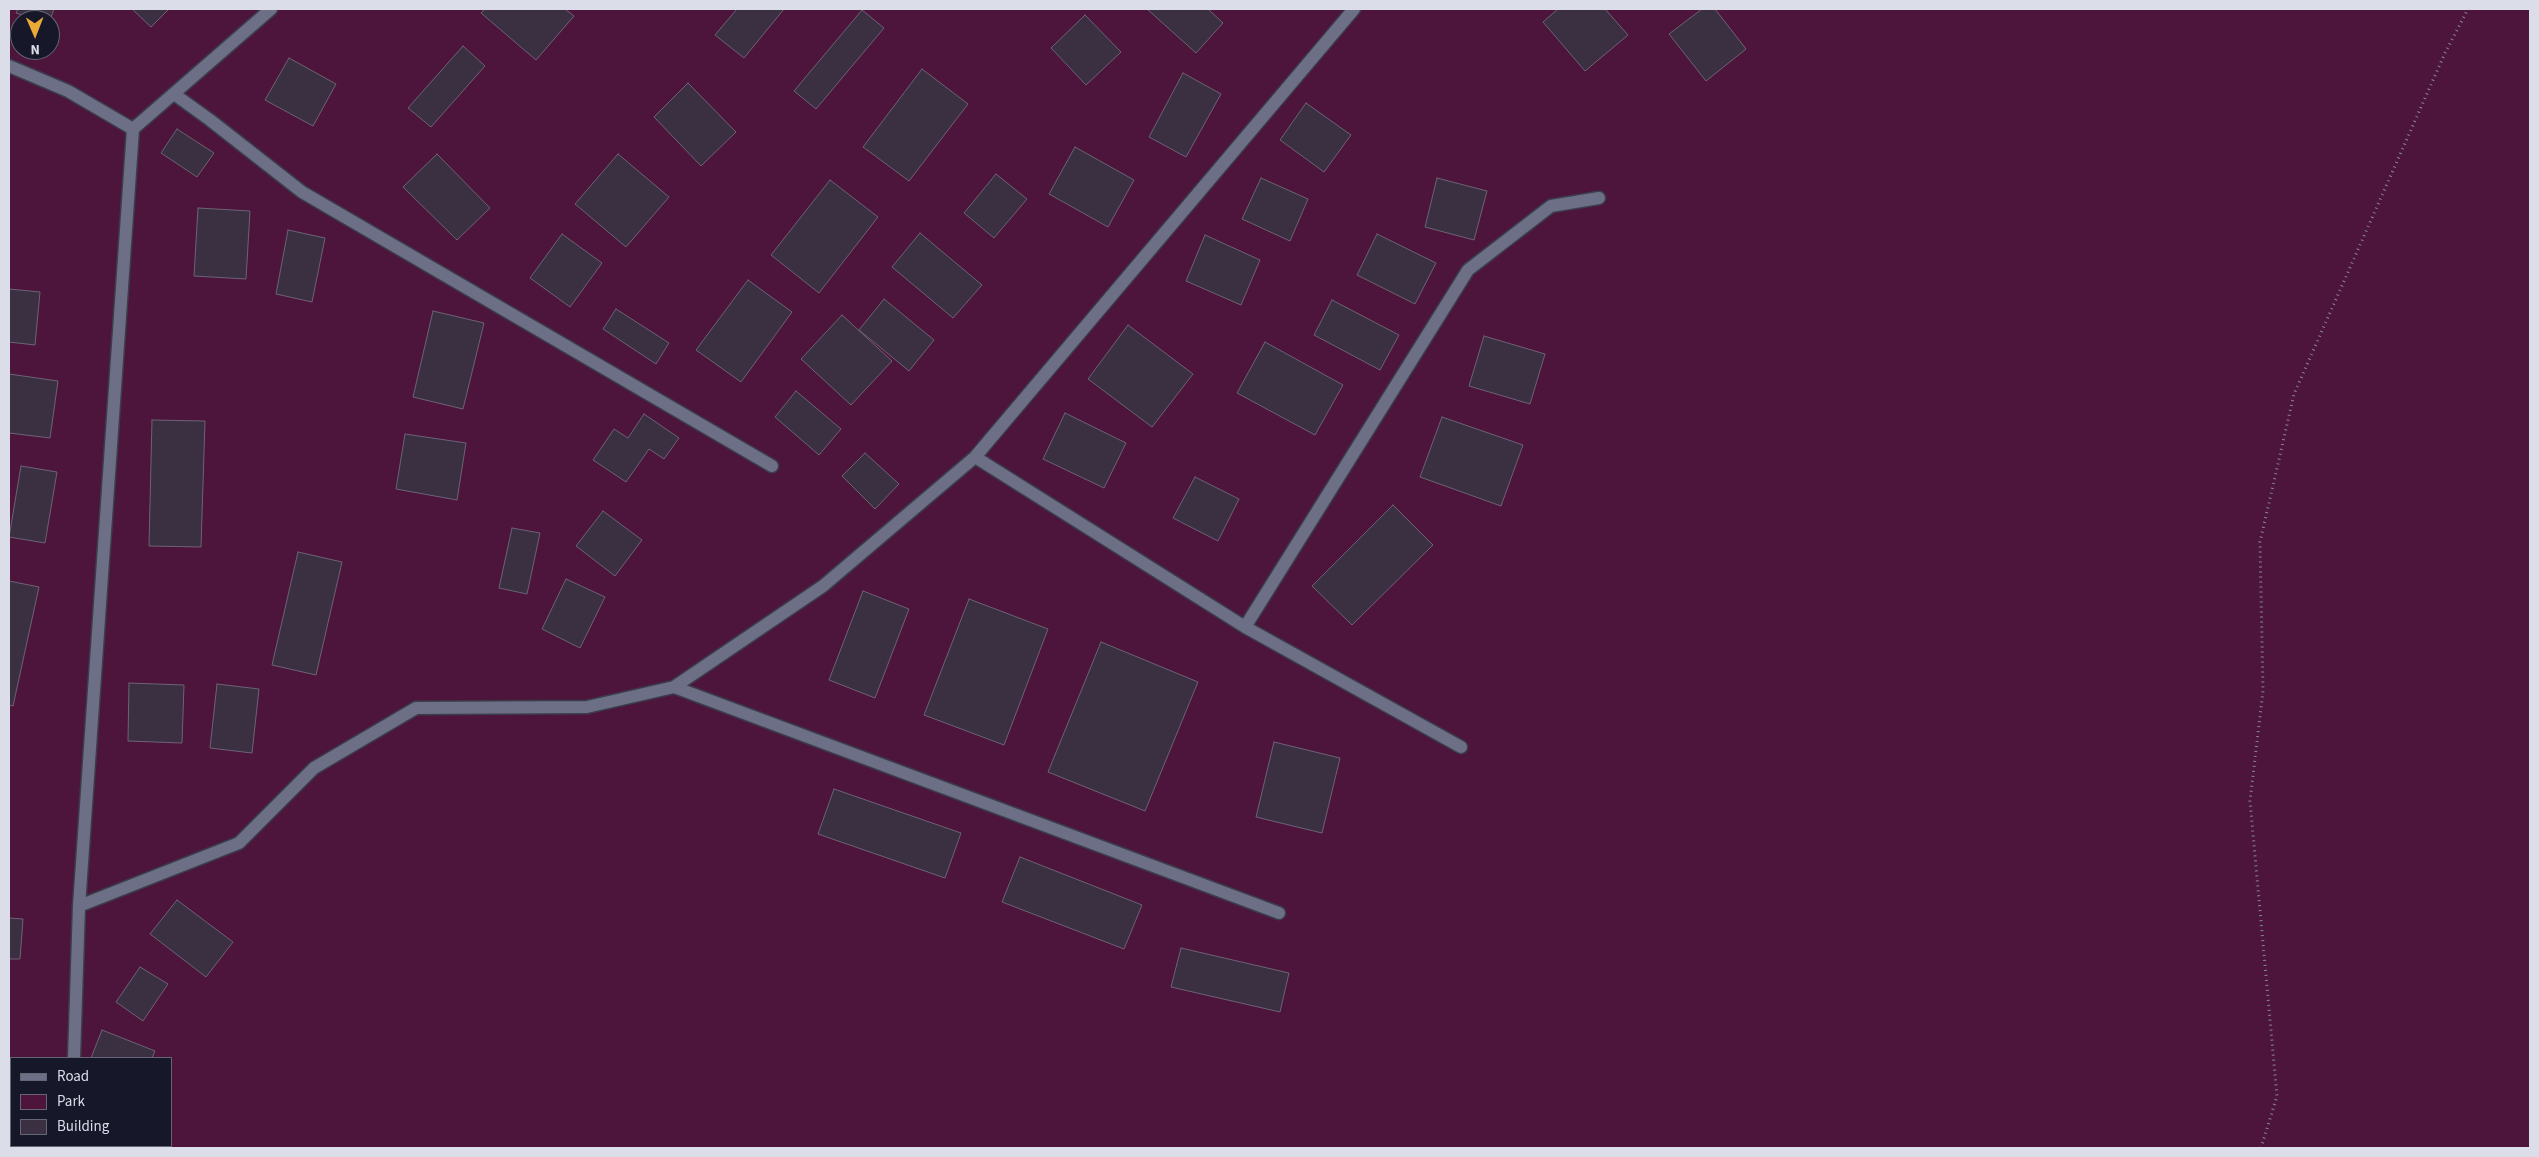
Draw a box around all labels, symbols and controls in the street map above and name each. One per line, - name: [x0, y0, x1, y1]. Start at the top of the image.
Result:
- north arrow: [10, 10, 60, 60]
- text: N: [30, 39, 40, 59]
- legend: [10, 1057, 172, 1147]
- text: Road: [57, 1066, 89, 1087]
- text: Park: [57, 1091, 85, 1112]
- text: Building: [57, 1116, 109, 1137]

